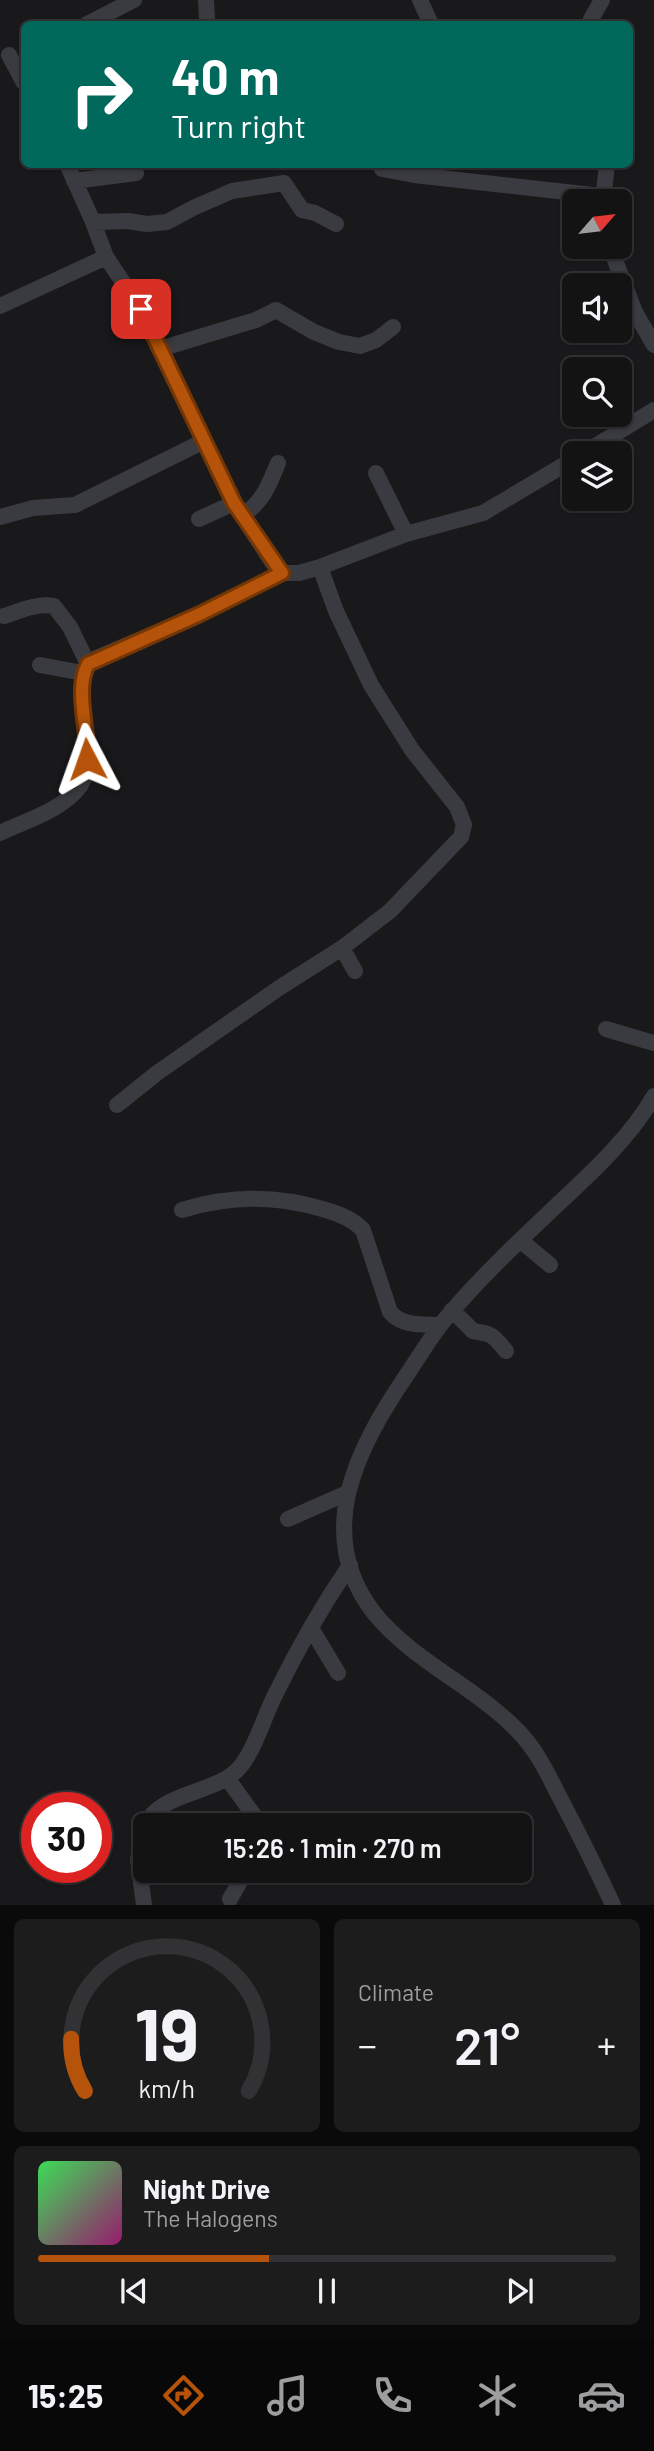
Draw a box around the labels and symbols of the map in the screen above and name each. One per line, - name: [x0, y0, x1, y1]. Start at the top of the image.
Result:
- north arrow: [562, 189, 632, 259]
- pin: [111, 279, 171, 339]
- position arrow: [50, 722, 124, 796]
- speed limit sign: 30: [21, 1792, 112, 1883]

